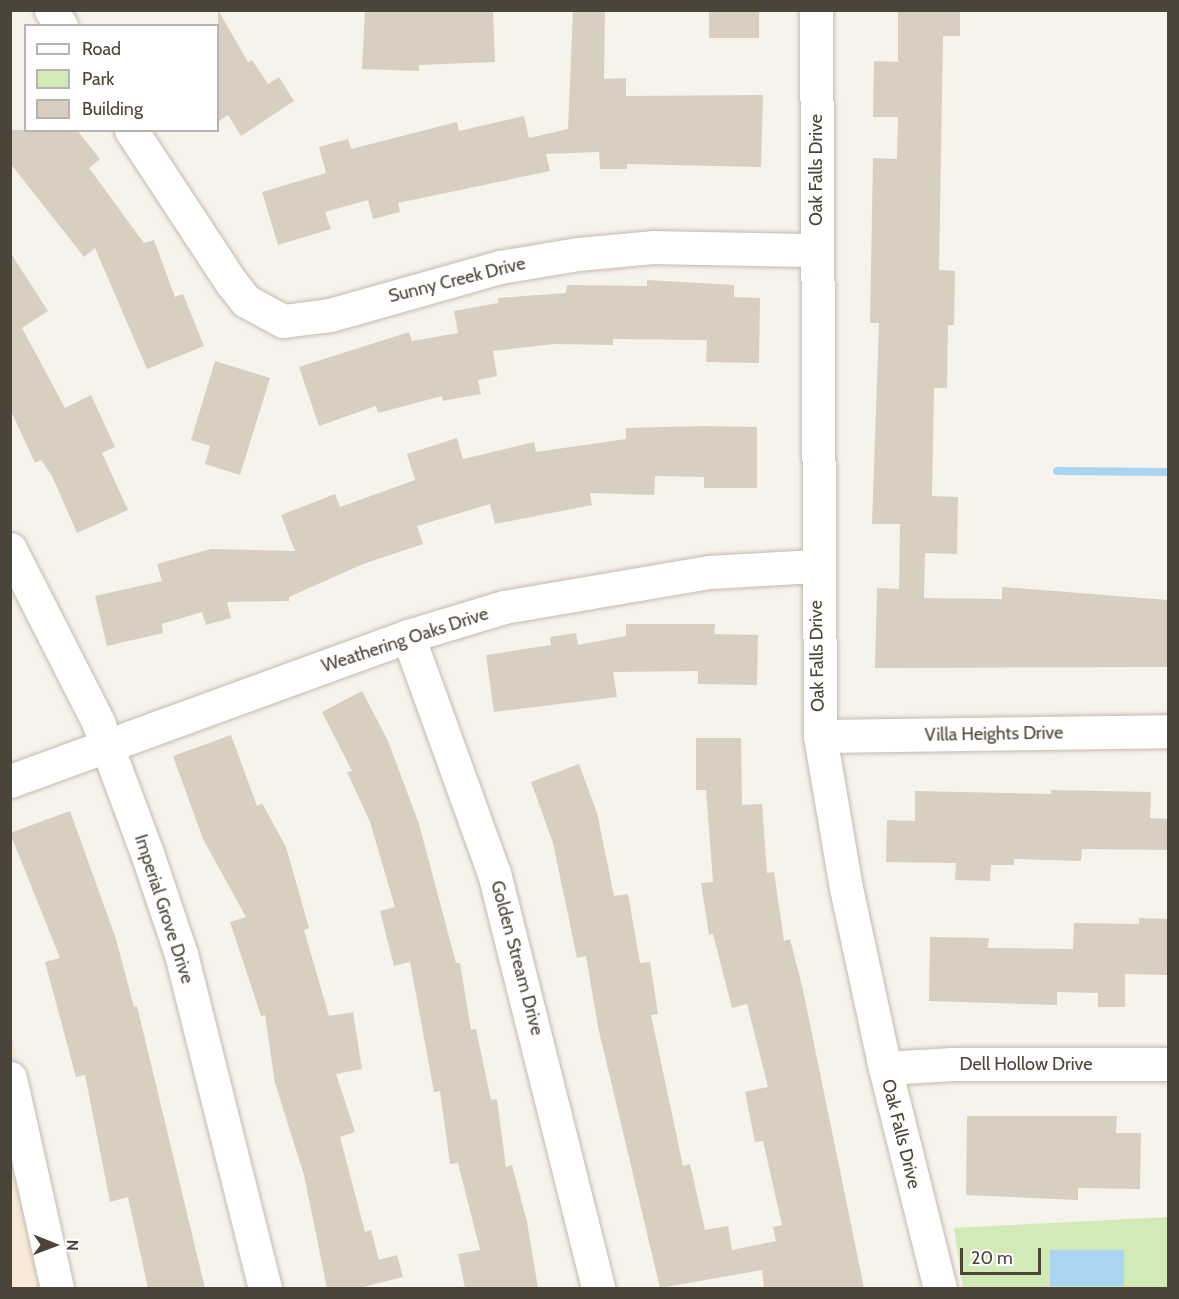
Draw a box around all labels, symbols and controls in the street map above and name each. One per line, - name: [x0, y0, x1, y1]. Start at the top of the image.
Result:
- legend: [24, 24, 219, 132]
- text: Road: [82, 38, 121, 60]
- text: Park: [82, 68, 114, 90]
- text: Building: [82, 98, 143, 120]
- street label: Oak Falls Drive: [805, 114, 827, 226]
- street label: Sunny Creek Drive: [386, 253, 528, 307]
- street label: Oak Falls Drive: [805, 600, 829, 712]
- street label: Weathering Oaks Drive: [319, 603, 491, 677]
- street label: Villa Heights Drive: [924, 722, 1064, 746]
- street label: Imperial Grove Drive: [130, 832, 198, 986]
- street label: Golden Stream Drive: [486, 878, 548, 1038]
- street label: Dell Hollow Drive: [960, 1053, 1092, 1075]
- street label: Oak Falls Drive: [877, 1077, 925, 1191]
- north arrow: [24, 1215, 84, 1275]
- scale bar: [963, 1236, 1044, 1274]
- text: N: [63, 1240, 82, 1251]
- text: 20 m: [971, 1247, 1013, 1269]

